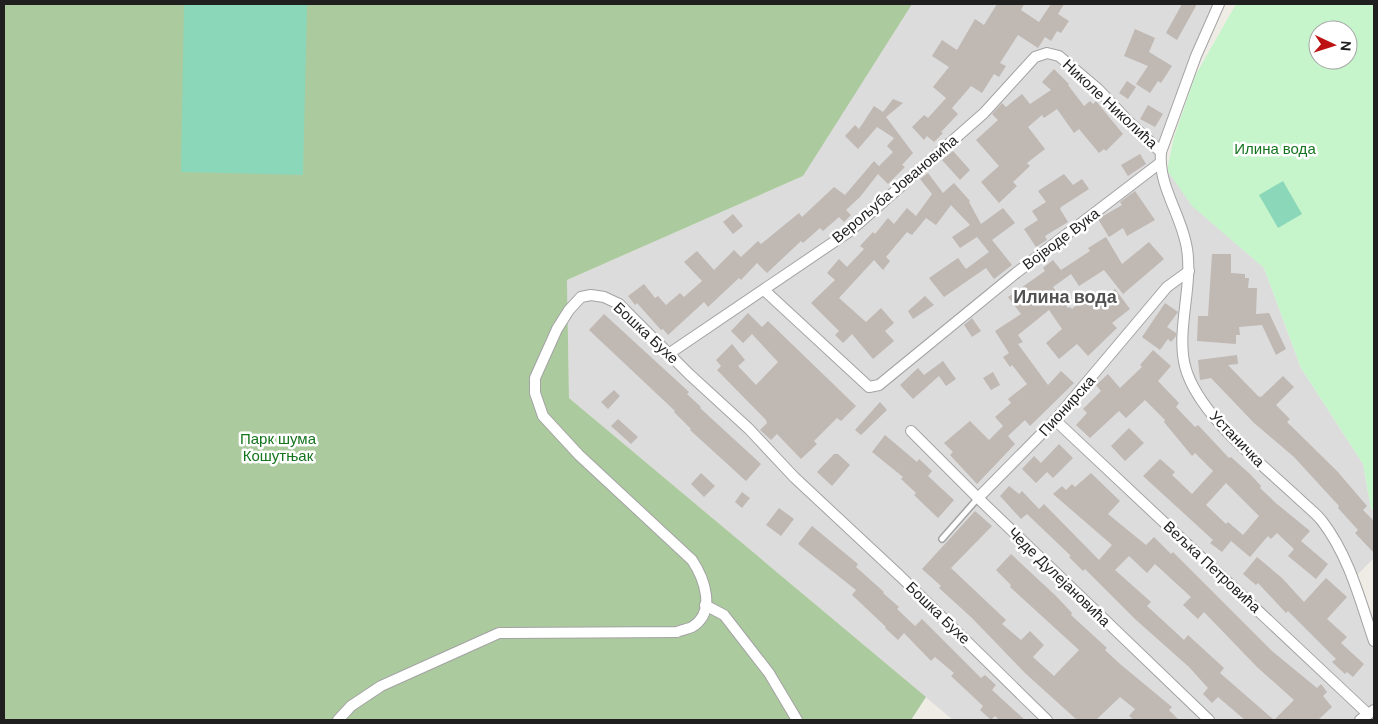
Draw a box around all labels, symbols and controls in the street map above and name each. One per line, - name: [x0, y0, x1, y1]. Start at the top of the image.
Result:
- north arrow: [1308, 20, 1358, 70]
- text: N: [1337, 40, 1355, 52]
- street label: Николе Николића: [1058, 55, 1162, 154]
- street label: Верољуба Јовановића: [828, 130, 963, 248]
- park label: Илина вода: [1234, 139, 1316, 159]
- street label: Војводе Вука: [1019, 203, 1104, 274]
- district label: Илина вода: [1013, 285, 1118, 309]
- street label: Бошка Бухе: [609, 298, 683, 368]
- street label: Пионирска: [1034, 371, 1100, 441]
- street label: Устаничка: [1205, 407, 1269, 472]
- park label: Парк шума Кошутњак: [240, 429, 317, 466]
- street label: Вељка Петровића: [1159, 517, 1266, 618]
- street label: Чеде Дулејановића: [1003, 523, 1115, 632]
- street label: Бошка Бухе: [902, 577, 974, 649]

